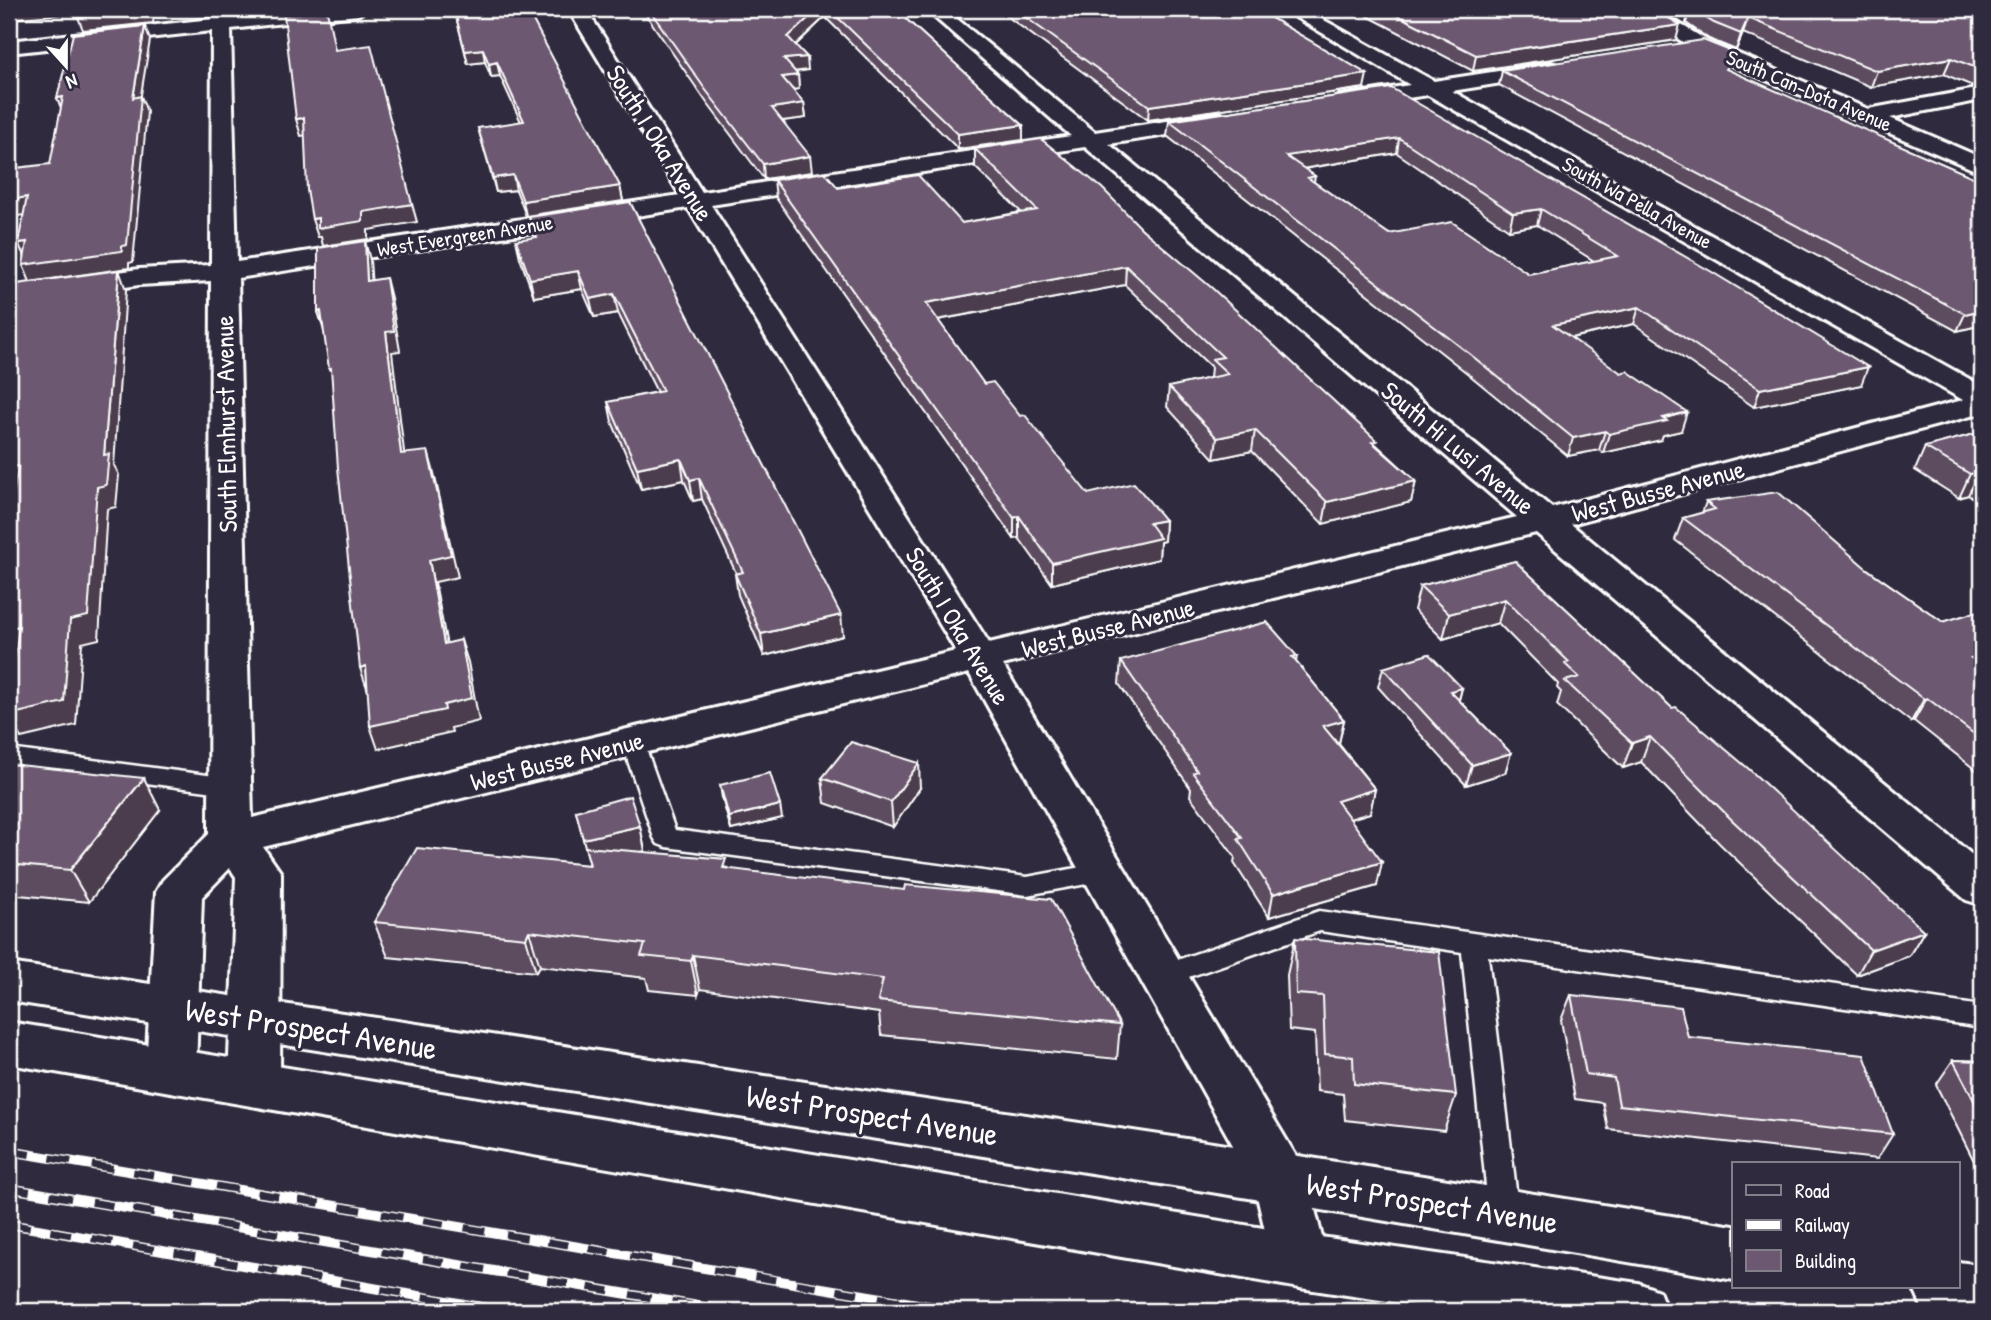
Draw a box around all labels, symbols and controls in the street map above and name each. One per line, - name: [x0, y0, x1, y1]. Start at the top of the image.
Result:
- north arrow: [32, 32, 102, 102]
- street label: South Can-Dota Avenue: [1722, 43, 1896, 138]
- street label: South I Oka Avenue: [598, 58, 722, 228]
- text: N: [63, 68, 81, 96]
- street label: South Wa Pella Avenue: [1557, 149, 1717, 256]
- street label: West Evergreen Avenue: [375, 207, 555, 264]
- street label: South Elmhurst Avenue: [206, 315, 245, 533]
- street label: South Hi Lusi Avenue: [1374, 373, 1543, 522]
- street label: West Busse Avenue: [1568, 451, 1748, 530]
- street label: South I Oka Avenue: [898, 540, 1019, 711]
- street label: West Busse Avenue: [1018, 589, 1198, 666]
- street label: West Busse Avenue: [467, 722, 647, 799]
- street label: West Prospect Avenue: [182, 987, 440, 1070]
- street label: West Prospect Avenue: [743, 1073, 1001, 1156]
- street label: West Prospect Avenue: [1303, 1161, 1561, 1244]
- legend: [1732, 1162, 1960, 1288]
- text: Road: [1795, 1176, 1829, 1205]
- text: Railway: [1795, 1210, 1850, 1239]
- text: Building: [1795, 1246, 1856, 1275]

